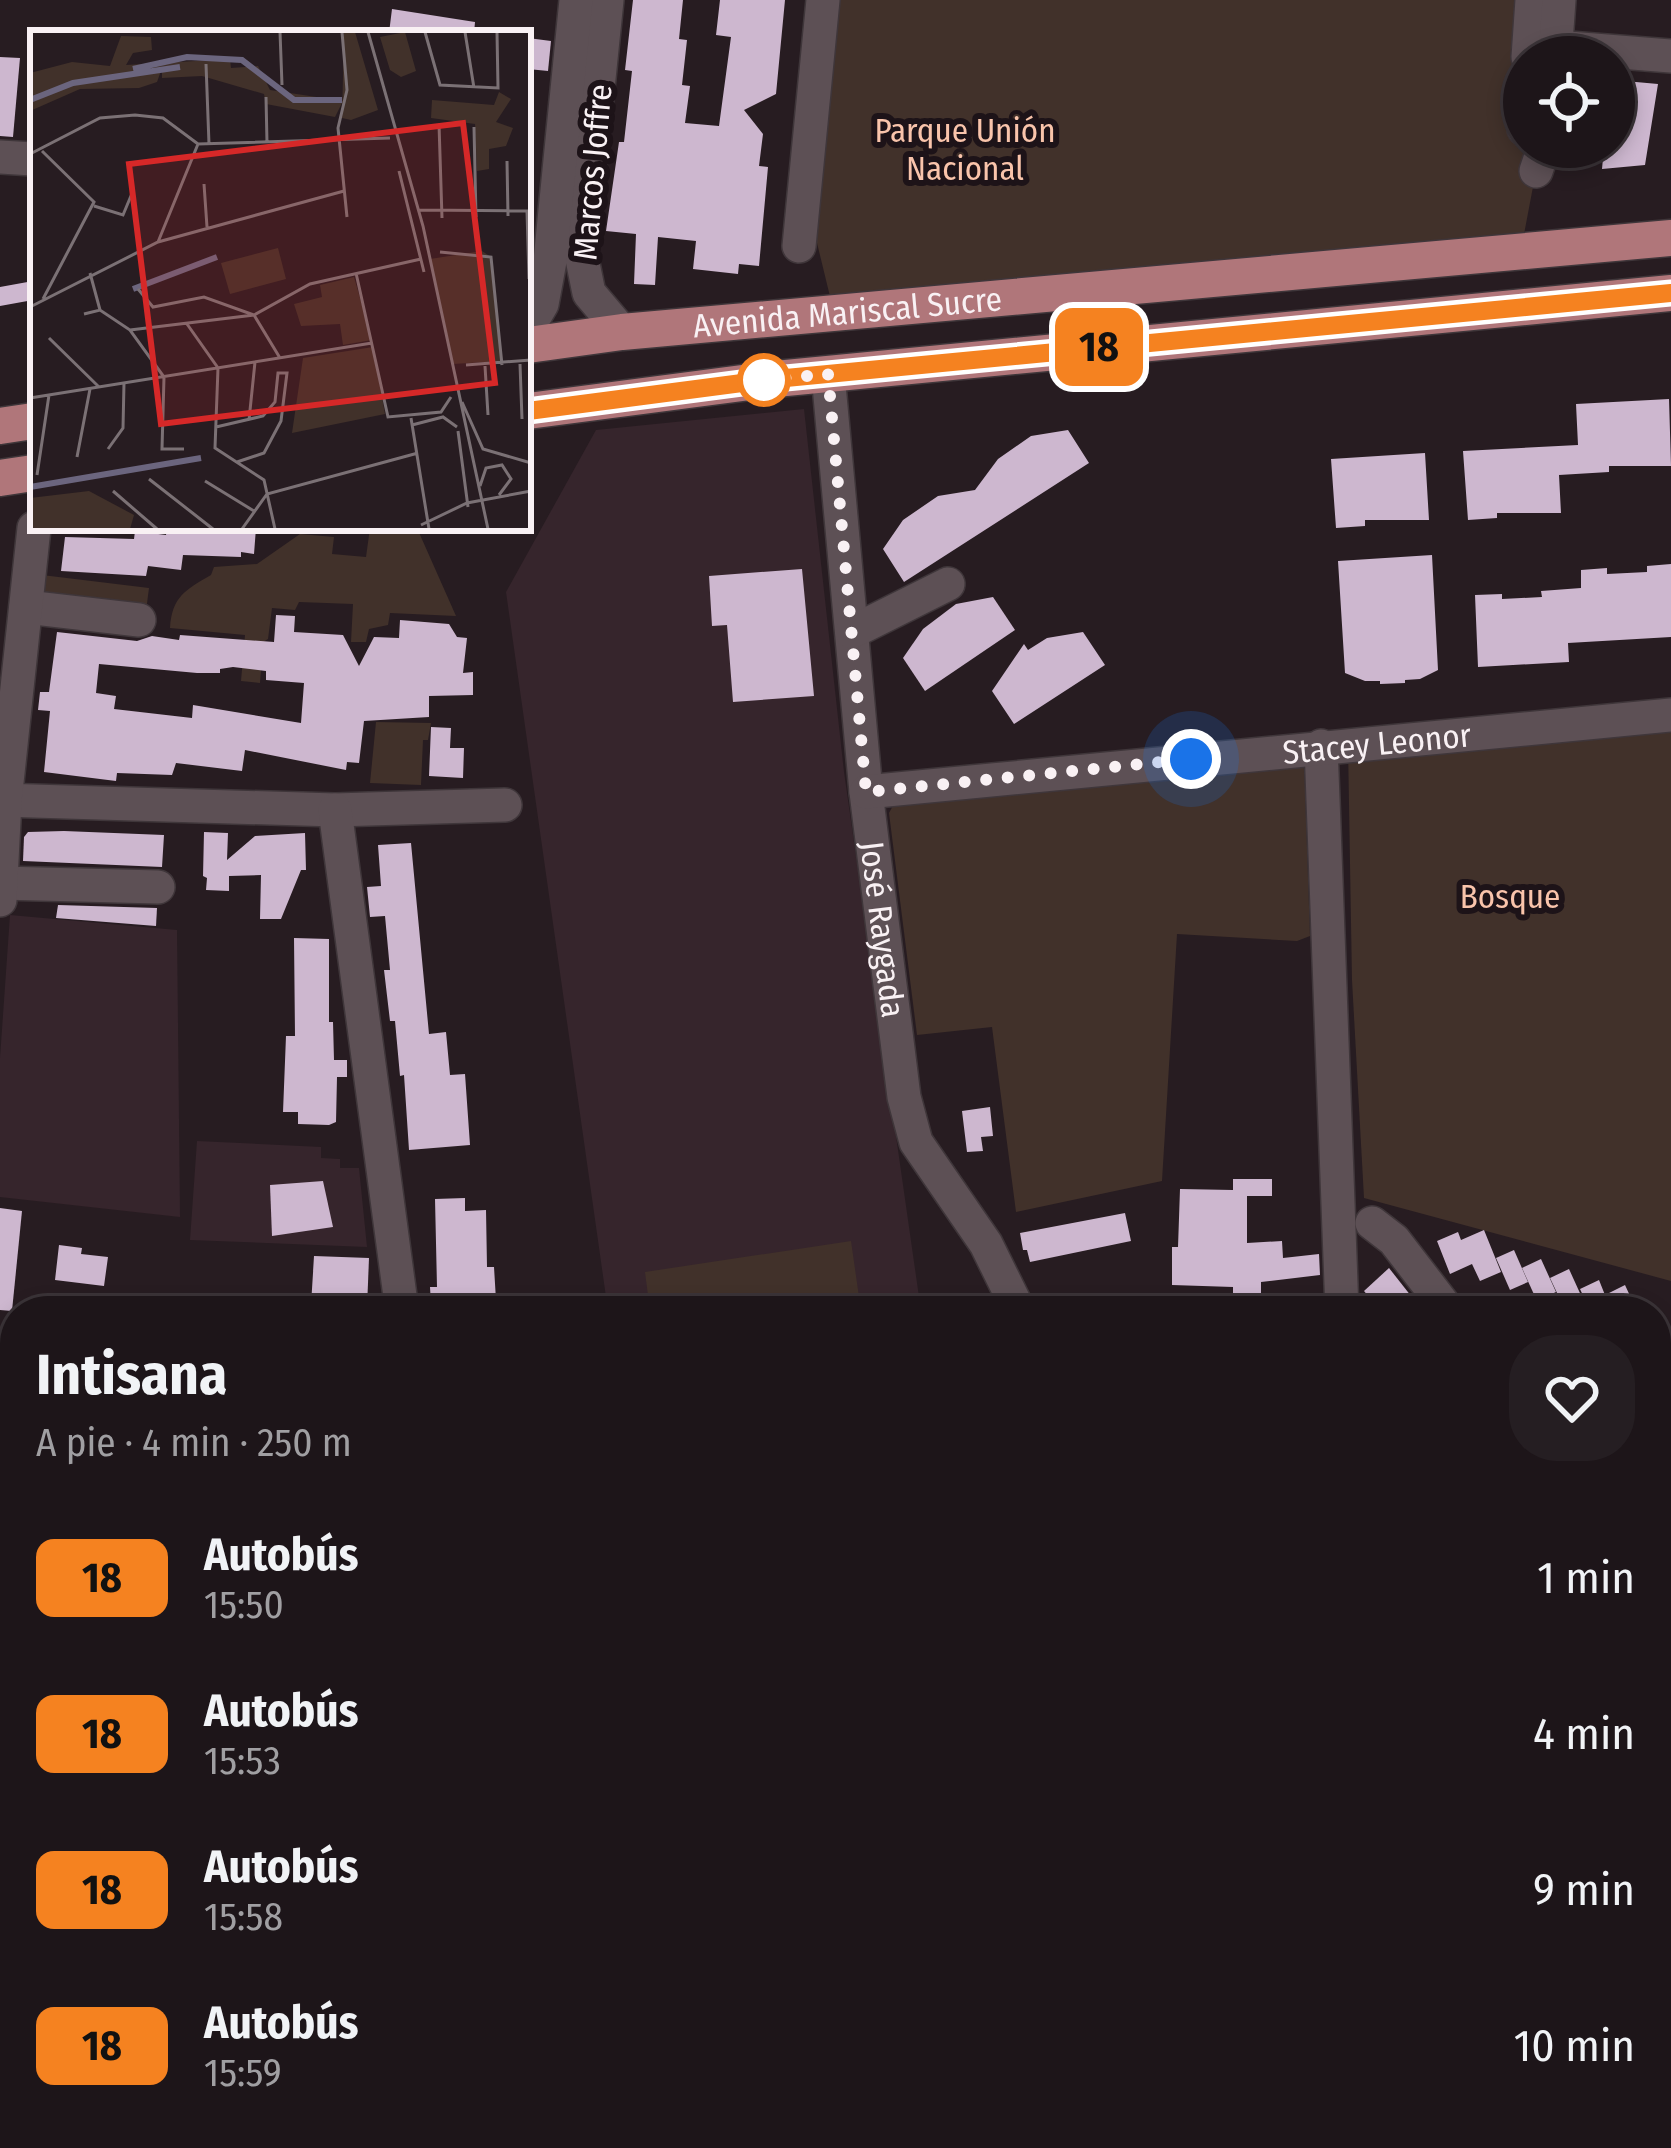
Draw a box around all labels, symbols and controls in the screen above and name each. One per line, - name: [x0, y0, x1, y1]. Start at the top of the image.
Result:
- inset map: [30, 30, 531, 531]
- map controls: [1503, 36, 1635, 168]
- button: locate: [1503, 36, 1635, 168]
- street label: Marcos Joffre: [565, 82, 621, 262]
- park label: Parque Unión Nacional: [874, 111, 1056, 189]
- street label: Avenida Mariscal Sucre: [691, 279, 1003, 347]
- line badge: 18: [1045, 308, 1153, 386]
- text: 18: [1079, 322, 1119, 372]
- unlabelled marker: [739, 355, 789, 405]
- street label: Stacey Leonor: [1281, 715, 1473, 773]
- your location: [1161, 729, 1221, 789]
- street label: José Raygada: [851, 839, 913, 1020]
- park label: Bosque: [1460, 877, 1560, 917]
- button: heart: [1509, 1335, 1635, 1461]
- text: Intisana: [36, 1341, 227, 1409]
- text: A pie · 4 min · 250 m: [36, 1420, 352, 1466]
- text: Autobús: [204, 1528, 358, 1582]
- text: 1 min: [1537, 1551, 1635, 1605]
- text: 18: [82, 1553, 122, 1603]
- text: 15:50: [204, 1582, 284, 1628]
- text: Autobús: [204, 1684, 358, 1738]
- text: 4 min: [1533, 1707, 1635, 1761]
- text: 18: [82, 1709, 122, 1759]
- text: 15:53: [204, 1738, 281, 1784]
- text: Autobús: [204, 1840, 358, 1894]
- text: 9 min: [1533, 1863, 1635, 1917]
- text: 18: [82, 1865, 122, 1915]
- text: 15:58: [204, 1894, 283, 1940]
- text: Autobús: [204, 1996, 358, 2050]
- text: 10 min: [1514, 2019, 1635, 2073]
- text: 18: [82, 2021, 122, 2071]
- text: 15:59: [204, 2050, 282, 2096]

